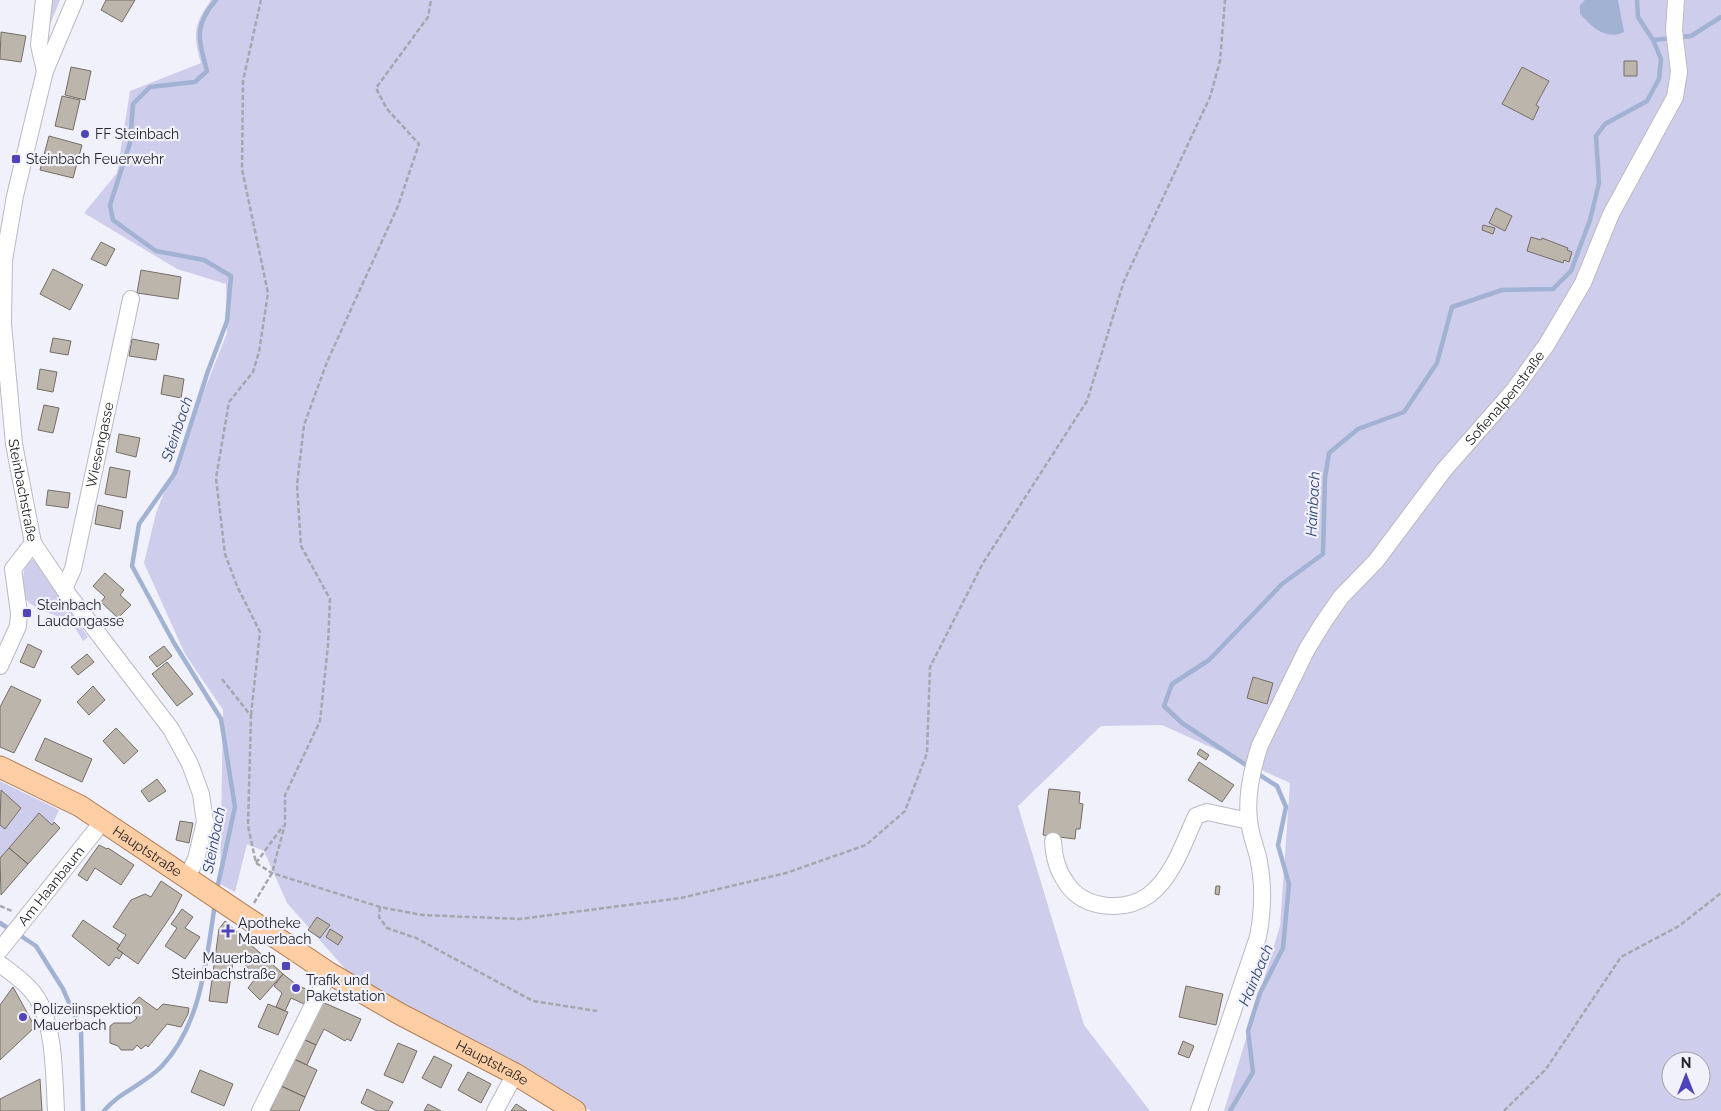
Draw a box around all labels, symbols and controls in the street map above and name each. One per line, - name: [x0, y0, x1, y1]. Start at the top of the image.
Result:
- place label: FF Steinbach: [95, 126, 179, 142]
- marker: FF Steinbach: [79, 128, 91, 140]
- place label: Steinbach Feuerwehr: [26, 151, 164, 167]
- marker: Steinbach Feuerwehr: [10, 153, 22, 165]
- street label: Sofienalpenstraße: [1462, 348, 1548, 448]
- water label: Steinbach: [157, 394, 196, 465]
- street label: Wiesengasse: [83, 400, 117, 489]
- street label: Steinbachstraße: [6, 438, 41, 543]
- water label: Hainbach: [1302, 471, 1324, 537]
- place label: Steinbach Laudongasse: [37, 597, 124, 629]
- marker: Steinbach Laudongasse: [21, 607, 33, 619]
- water label: Steinbach: [199, 805, 229, 876]
- street label: Hauptstraße: [110, 822, 185, 880]
- street label: Am Haanbaum: [15, 843, 88, 929]
- place label: Apotheke Mauerbach: [238, 915, 311, 947]
- marker: Apotheke Mauerbach: [222, 925, 234, 937]
- water label: Hainbach: [1235, 941, 1277, 1009]
- place label: Mauerbach Steinbachstraße: [172, 950, 276, 982]
- marker: Mauerbach Steinbachstraße: [280, 960, 292, 972]
- place label: Trafik und Paketstation: [306, 972, 385, 1004]
- marker: Trafik und Paketstation: [290, 982, 302, 994]
- place label: Polizeiinspektion Mauerbach: [33, 1001, 141, 1033]
- marker: Polizeiinspektion Mauerbach: [17, 1011, 29, 1023]
- street label: Hauptstraße: [453, 1037, 531, 1088]
- north arrow: [1661, 1051, 1711, 1101]
- text: N: [1681, 1055, 1691, 1071]

